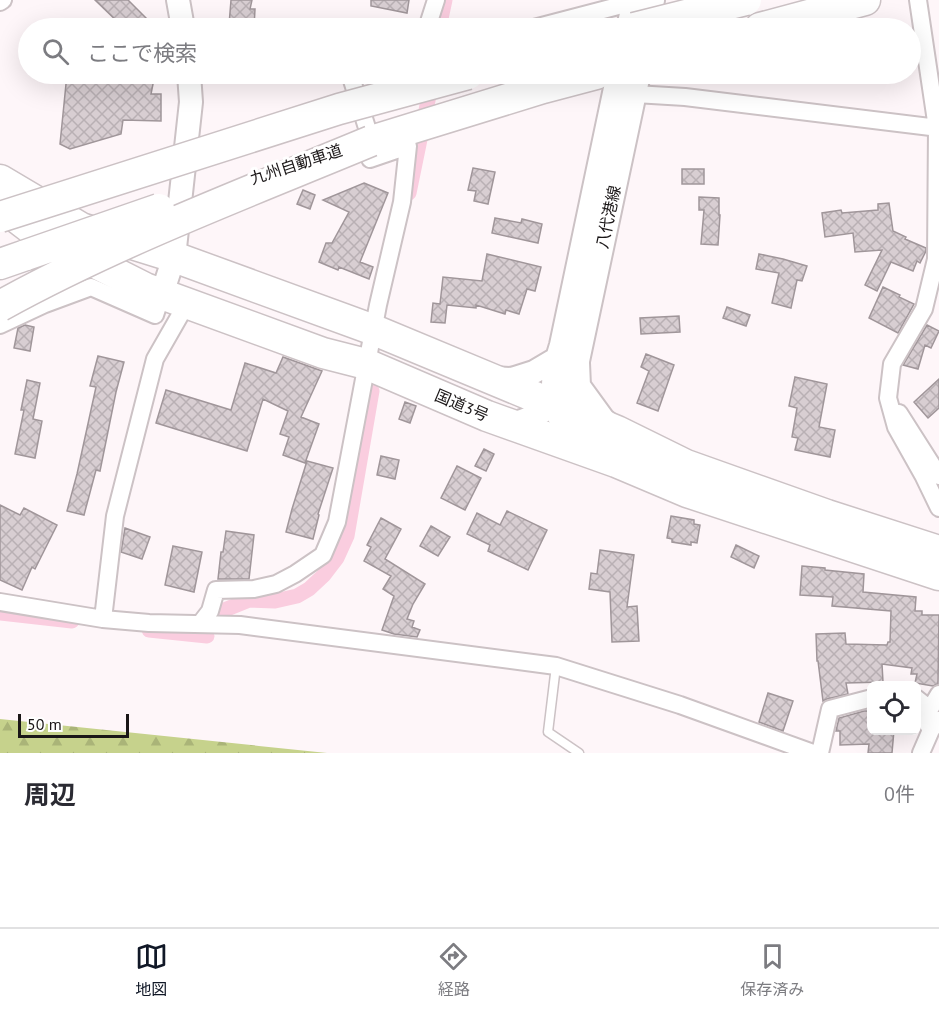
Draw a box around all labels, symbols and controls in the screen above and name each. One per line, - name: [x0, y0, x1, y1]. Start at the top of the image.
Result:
- search box: [18, 18, 921, 84]
- icon: search: [39, 35, 72, 68]
- text: ここで検索: [87, 39, 197, 67]
- street label: 九州自動車道: [247, 140, 345, 188]
- street label: 八代港線: [592, 184, 624, 250]
- street label: 国道3号: [432, 385, 492, 425]
- map controls: [867, 681, 921, 735]
- button: locate: [867, 681, 921, 735]
- scale bar: [18, 711, 129, 738]
- text: 50 m: [27, 714, 62, 734]
- text: 周辺: [24, 778, 76, 811]
- text: 0件: [884, 781, 915, 807]
- tab: 地図: [135, 940, 168, 1000]
- tab: 経路: [437, 940, 470, 1000]
- tab: 保存済み: [740, 940, 804, 1000]

